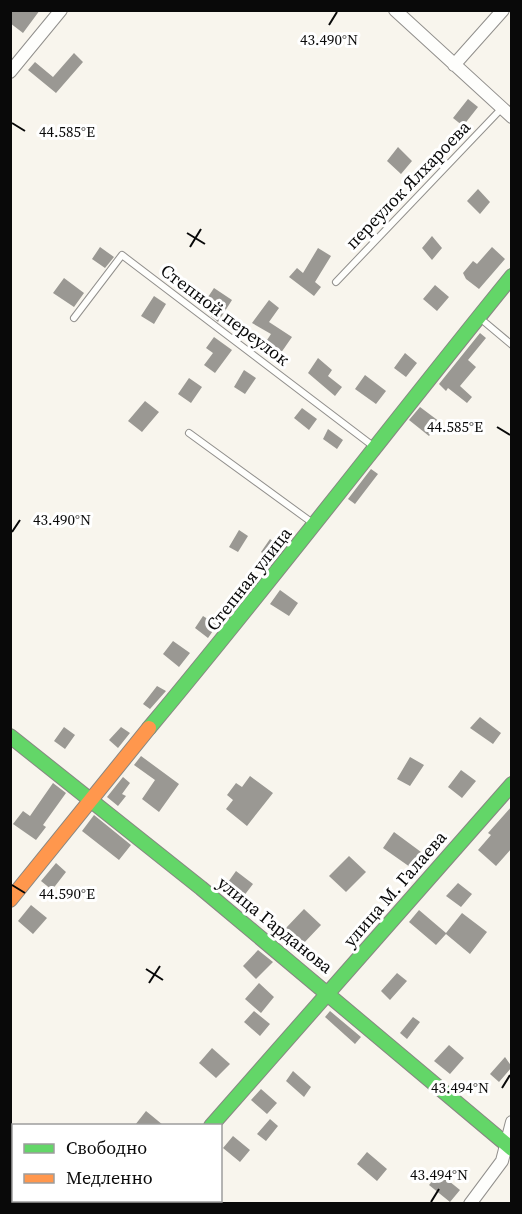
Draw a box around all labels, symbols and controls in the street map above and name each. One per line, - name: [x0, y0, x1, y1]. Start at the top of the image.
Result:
- text: 43.490°N: [300, 29, 358, 50]
- street label: переулок Ялхароева: [340, 114, 476, 255]
- text: 44.585°E: [39, 121, 95, 142]
- street label: Степной переулок: [156, 258, 295, 371]
- text: 44.585°E: [427, 416, 483, 437]
- text: 43.490°N: [33, 509, 91, 530]
- street label: Степная улица: [200, 521, 298, 636]
- street label: улица М. Галаева: [337, 825, 453, 952]
- street label: улица Гарданова: [212, 870, 339, 980]
- text: 44.590°E: [39, 883, 95, 904]
- text: 43.494°N: [431, 1077, 489, 1098]
- legend: [12, 1124, 222, 1202]
- text: Свободно: [66, 1135, 147, 1160]
- text: 43.494°N: [410, 1164, 468, 1185]
- text: Медленно: [66, 1165, 153, 1190]

